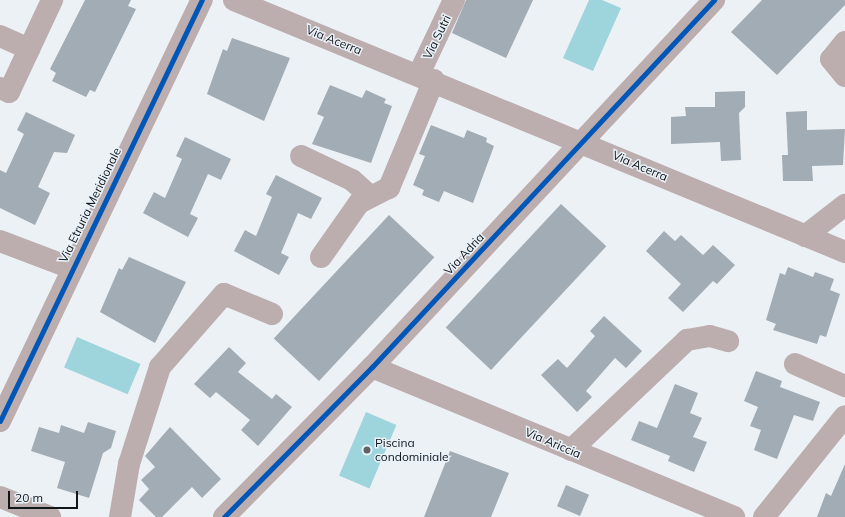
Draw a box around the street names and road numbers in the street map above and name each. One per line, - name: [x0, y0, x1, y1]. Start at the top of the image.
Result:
- street label: Via Sutri: [420, 13, 454, 61]
- street label: Via Acerra: [304, 22, 364, 58]
- street label: Via Etruria Meridionale: [56, 145, 124, 265]
- street label: Via Acerra: [610, 148, 670, 184]
- street label: Via Adria: [441, 230, 487, 278]
- street label: Via Ariccia: [523, 425, 583, 461]

